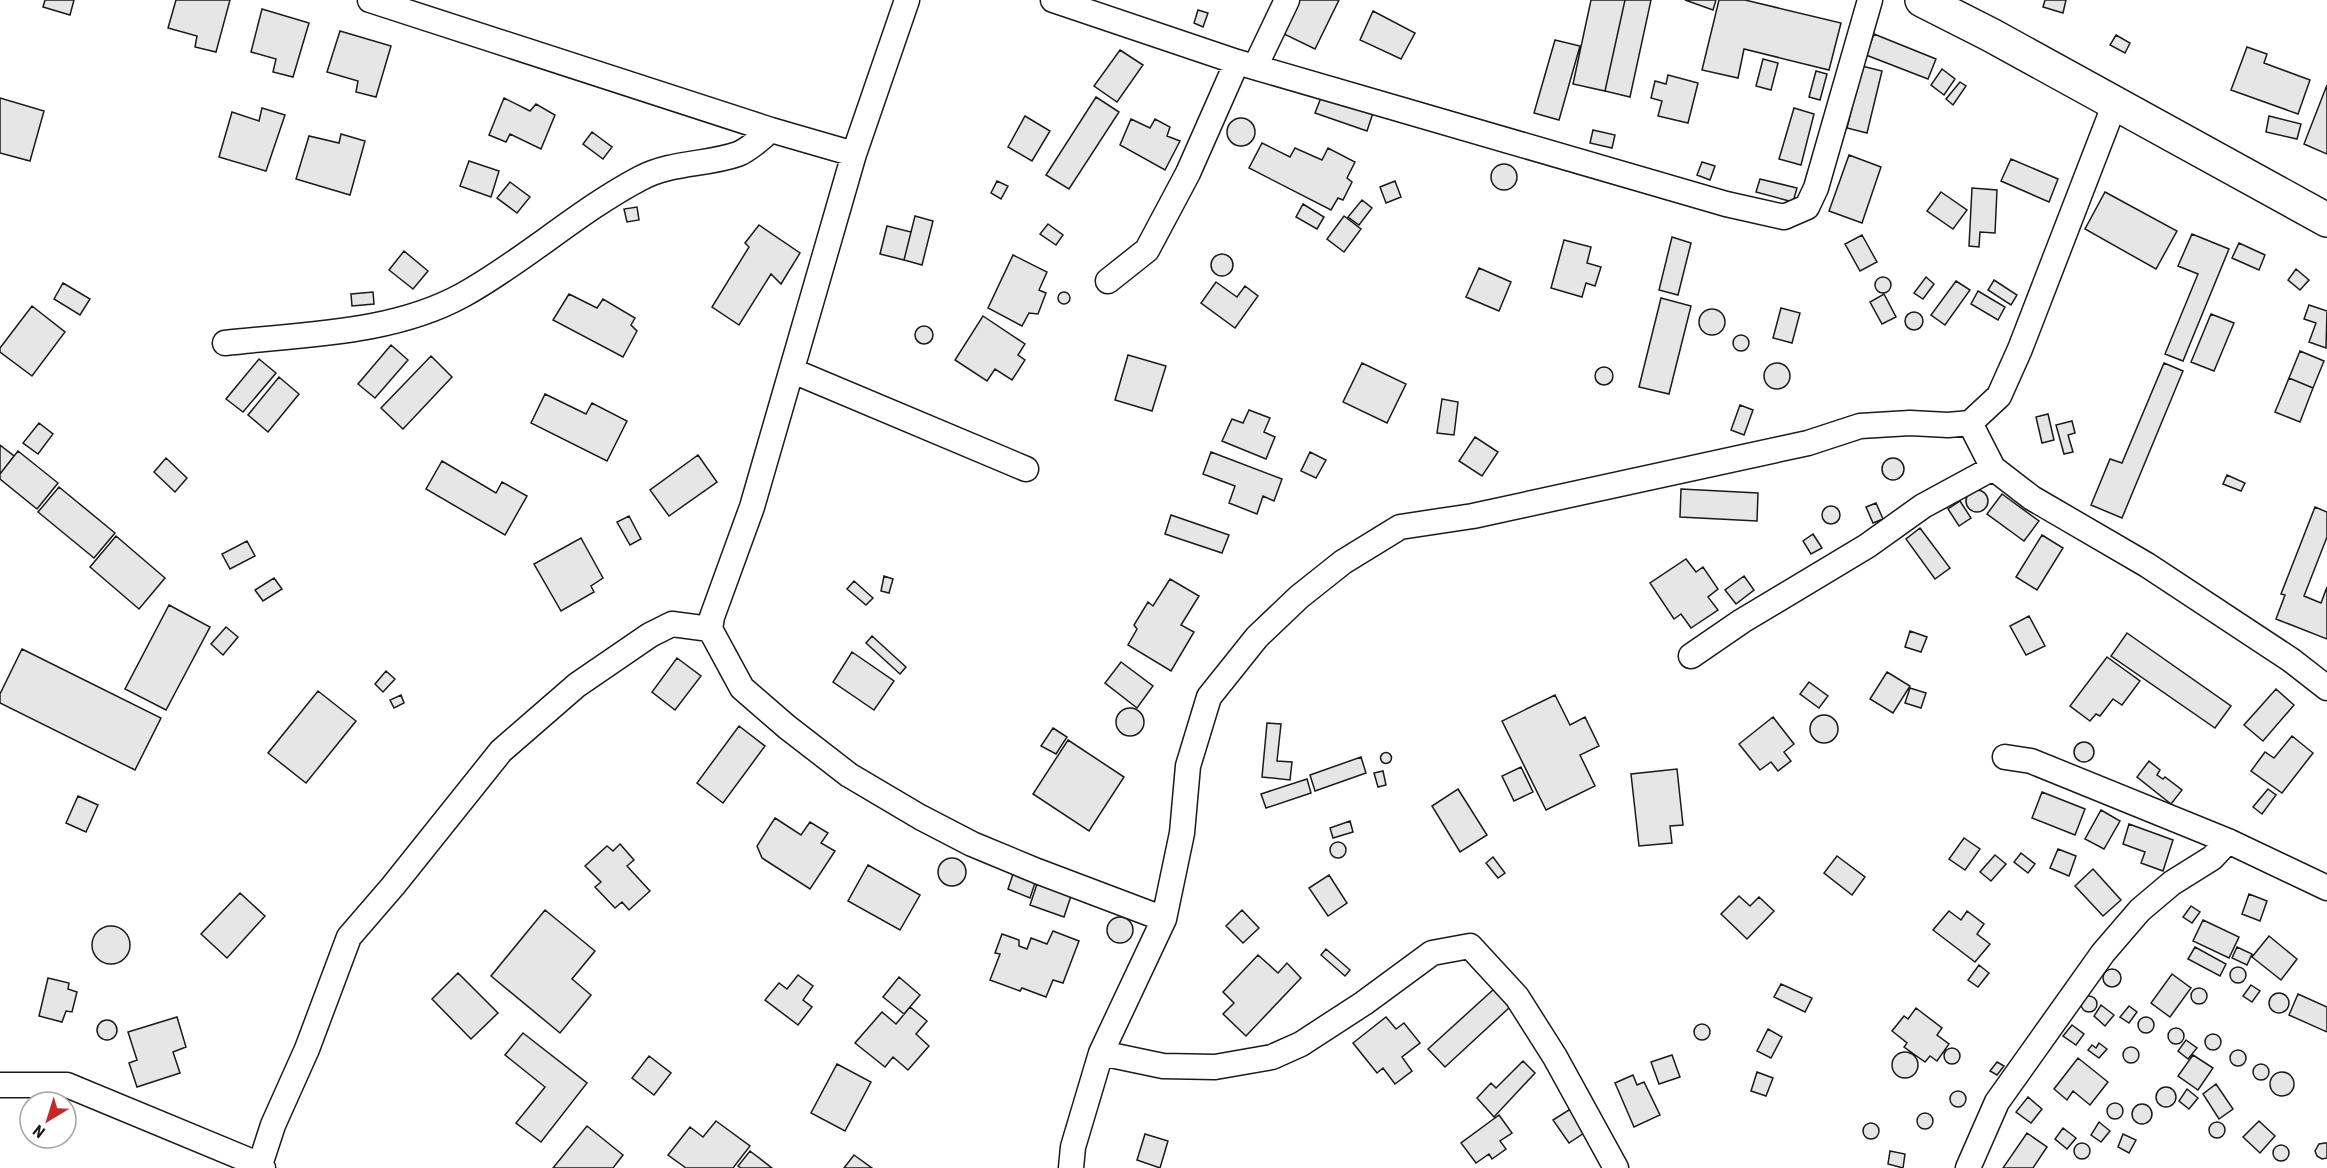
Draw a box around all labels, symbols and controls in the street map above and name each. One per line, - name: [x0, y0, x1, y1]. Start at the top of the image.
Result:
- north arrow: [18, 1090, 78, 1150]
- text: N: [29, 1121, 49, 1142]

